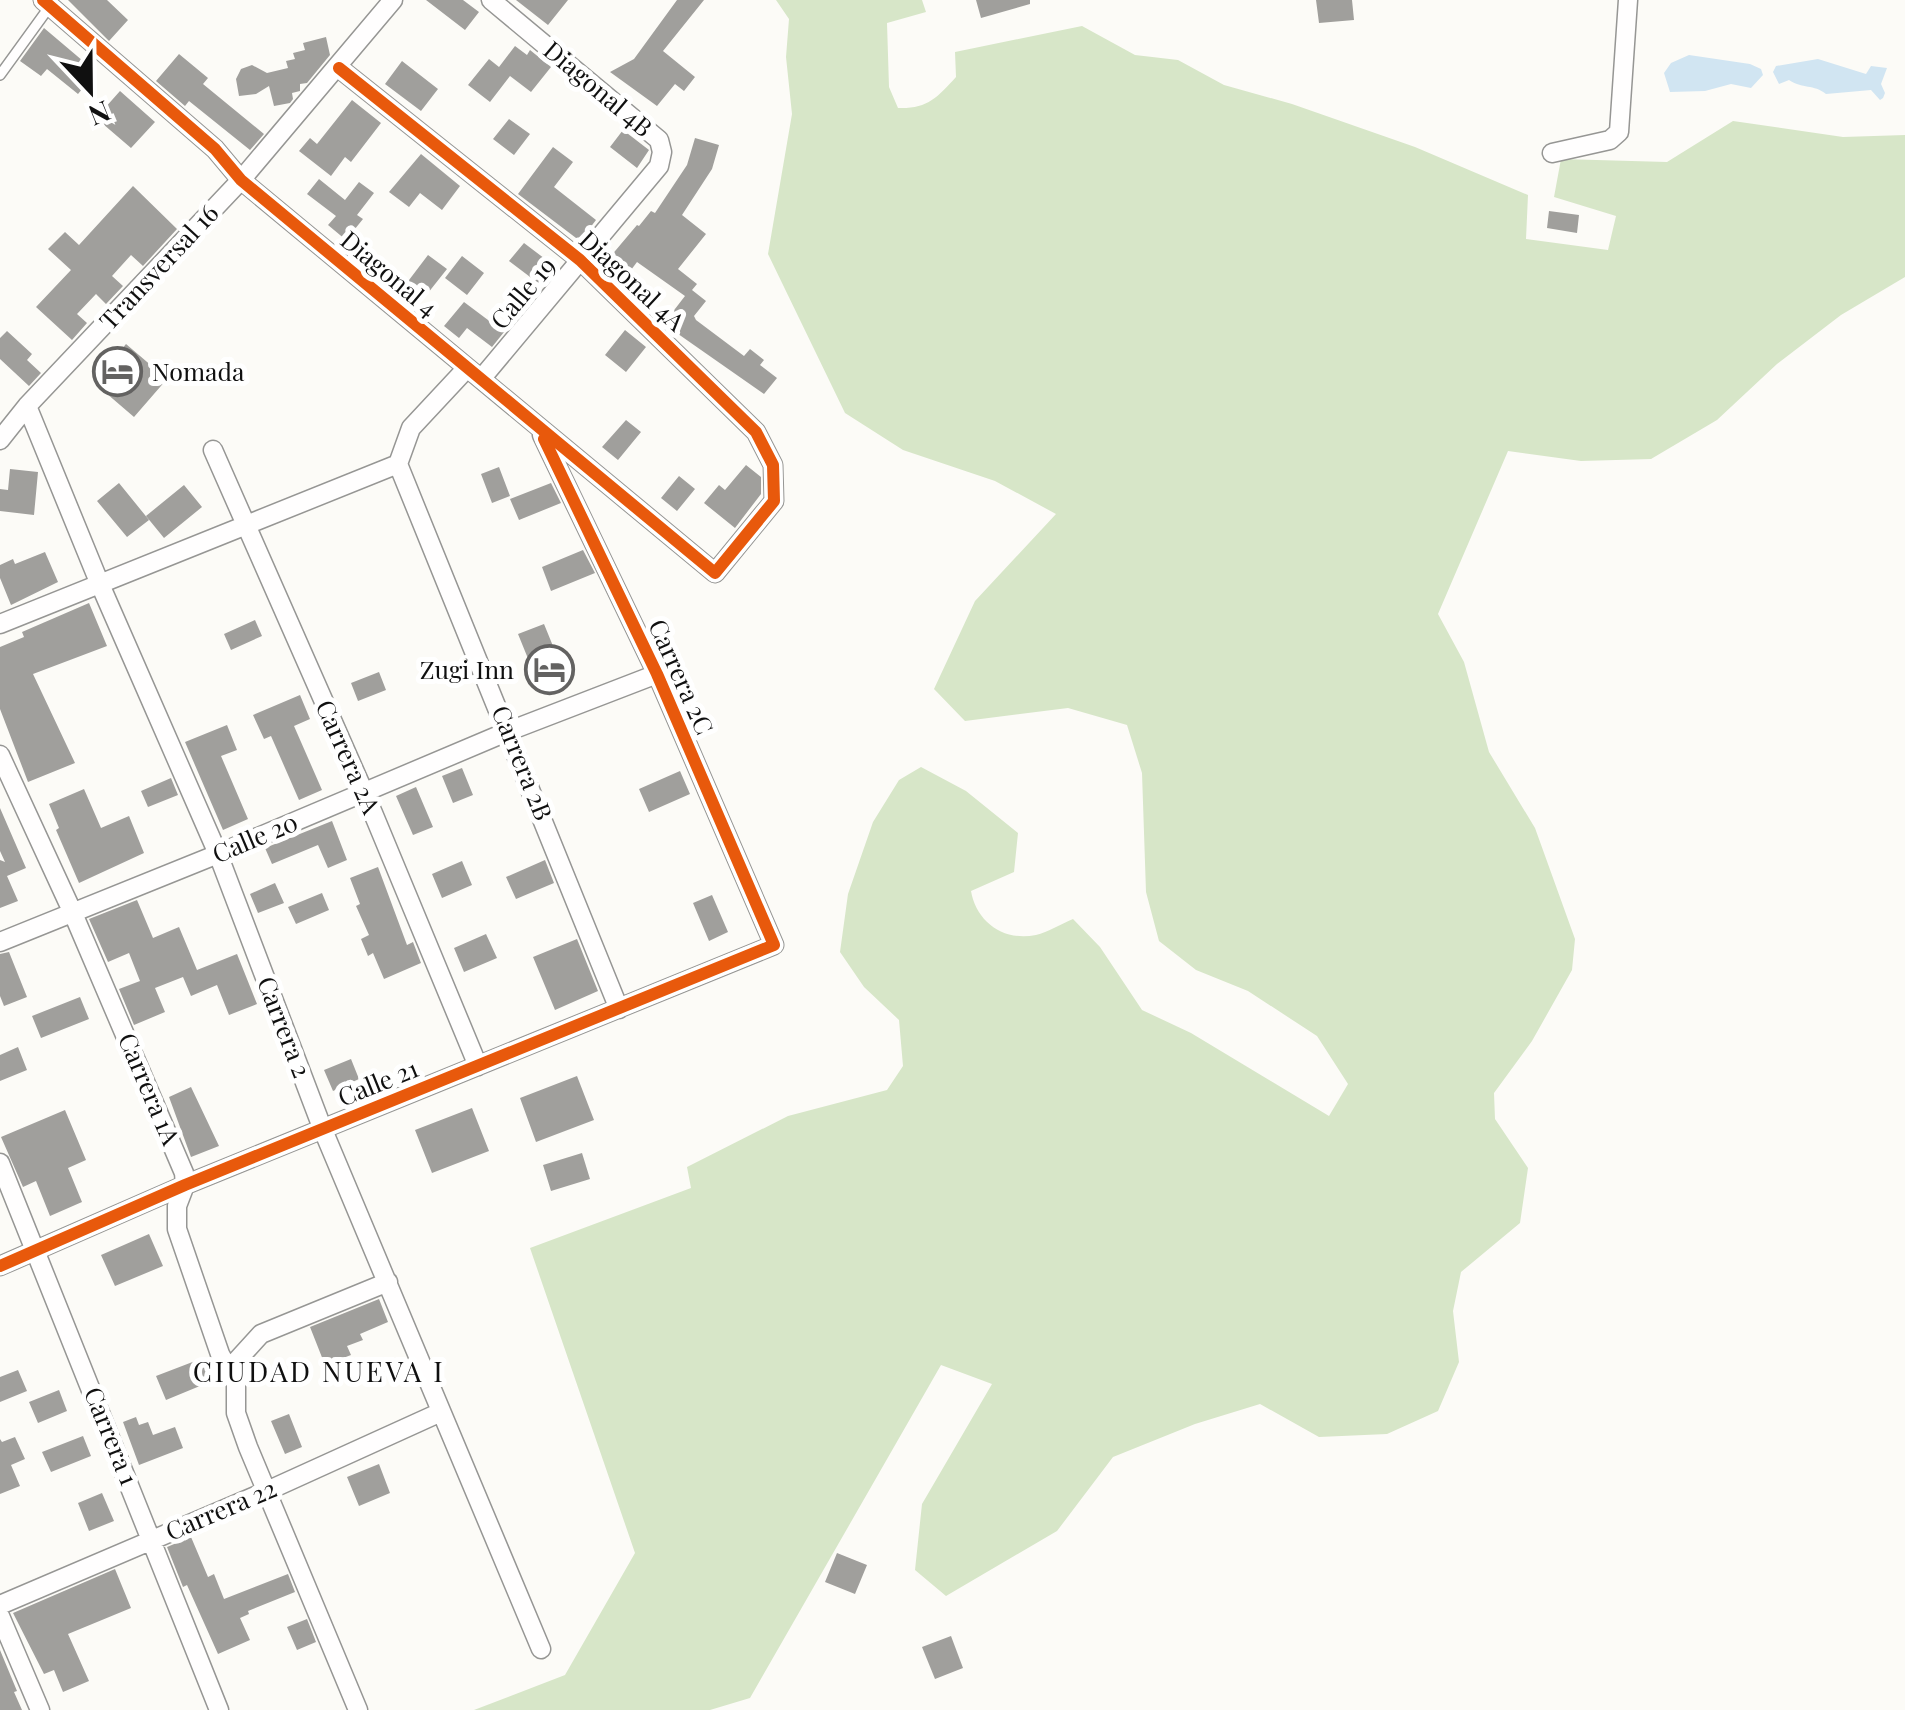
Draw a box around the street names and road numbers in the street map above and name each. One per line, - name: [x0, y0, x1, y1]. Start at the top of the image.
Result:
- street label: Diagonal 4B: [538, 33, 660, 143]
- street label: Transversal 16: [91, 196, 225, 336]
- street label: Diagonal 4: [335, 223, 445, 323]
- street label: Diagonal 4A: [573, 223, 693, 337]
- street label: Calle 19: [482, 249, 562, 335]
- street label: Carrera 2C: [642, 614, 722, 739]
- street label: Carrera 2A: [310, 694, 389, 819]
- street label: Carrera 2B: [485, 700, 561, 825]
- street label: Calle 20: [207, 804, 302, 869]
- street label: Carrera 2: [251, 971, 320, 1082]
- street label: Carrera 1A: [112, 1027, 189, 1150]
- street label: Calle 21: [332, 1051, 422, 1113]
- street label: Carrera 1: [78, 1382, 147, 1489]
- street label: Carrera 22: [160, 1470, 281, 1547]

